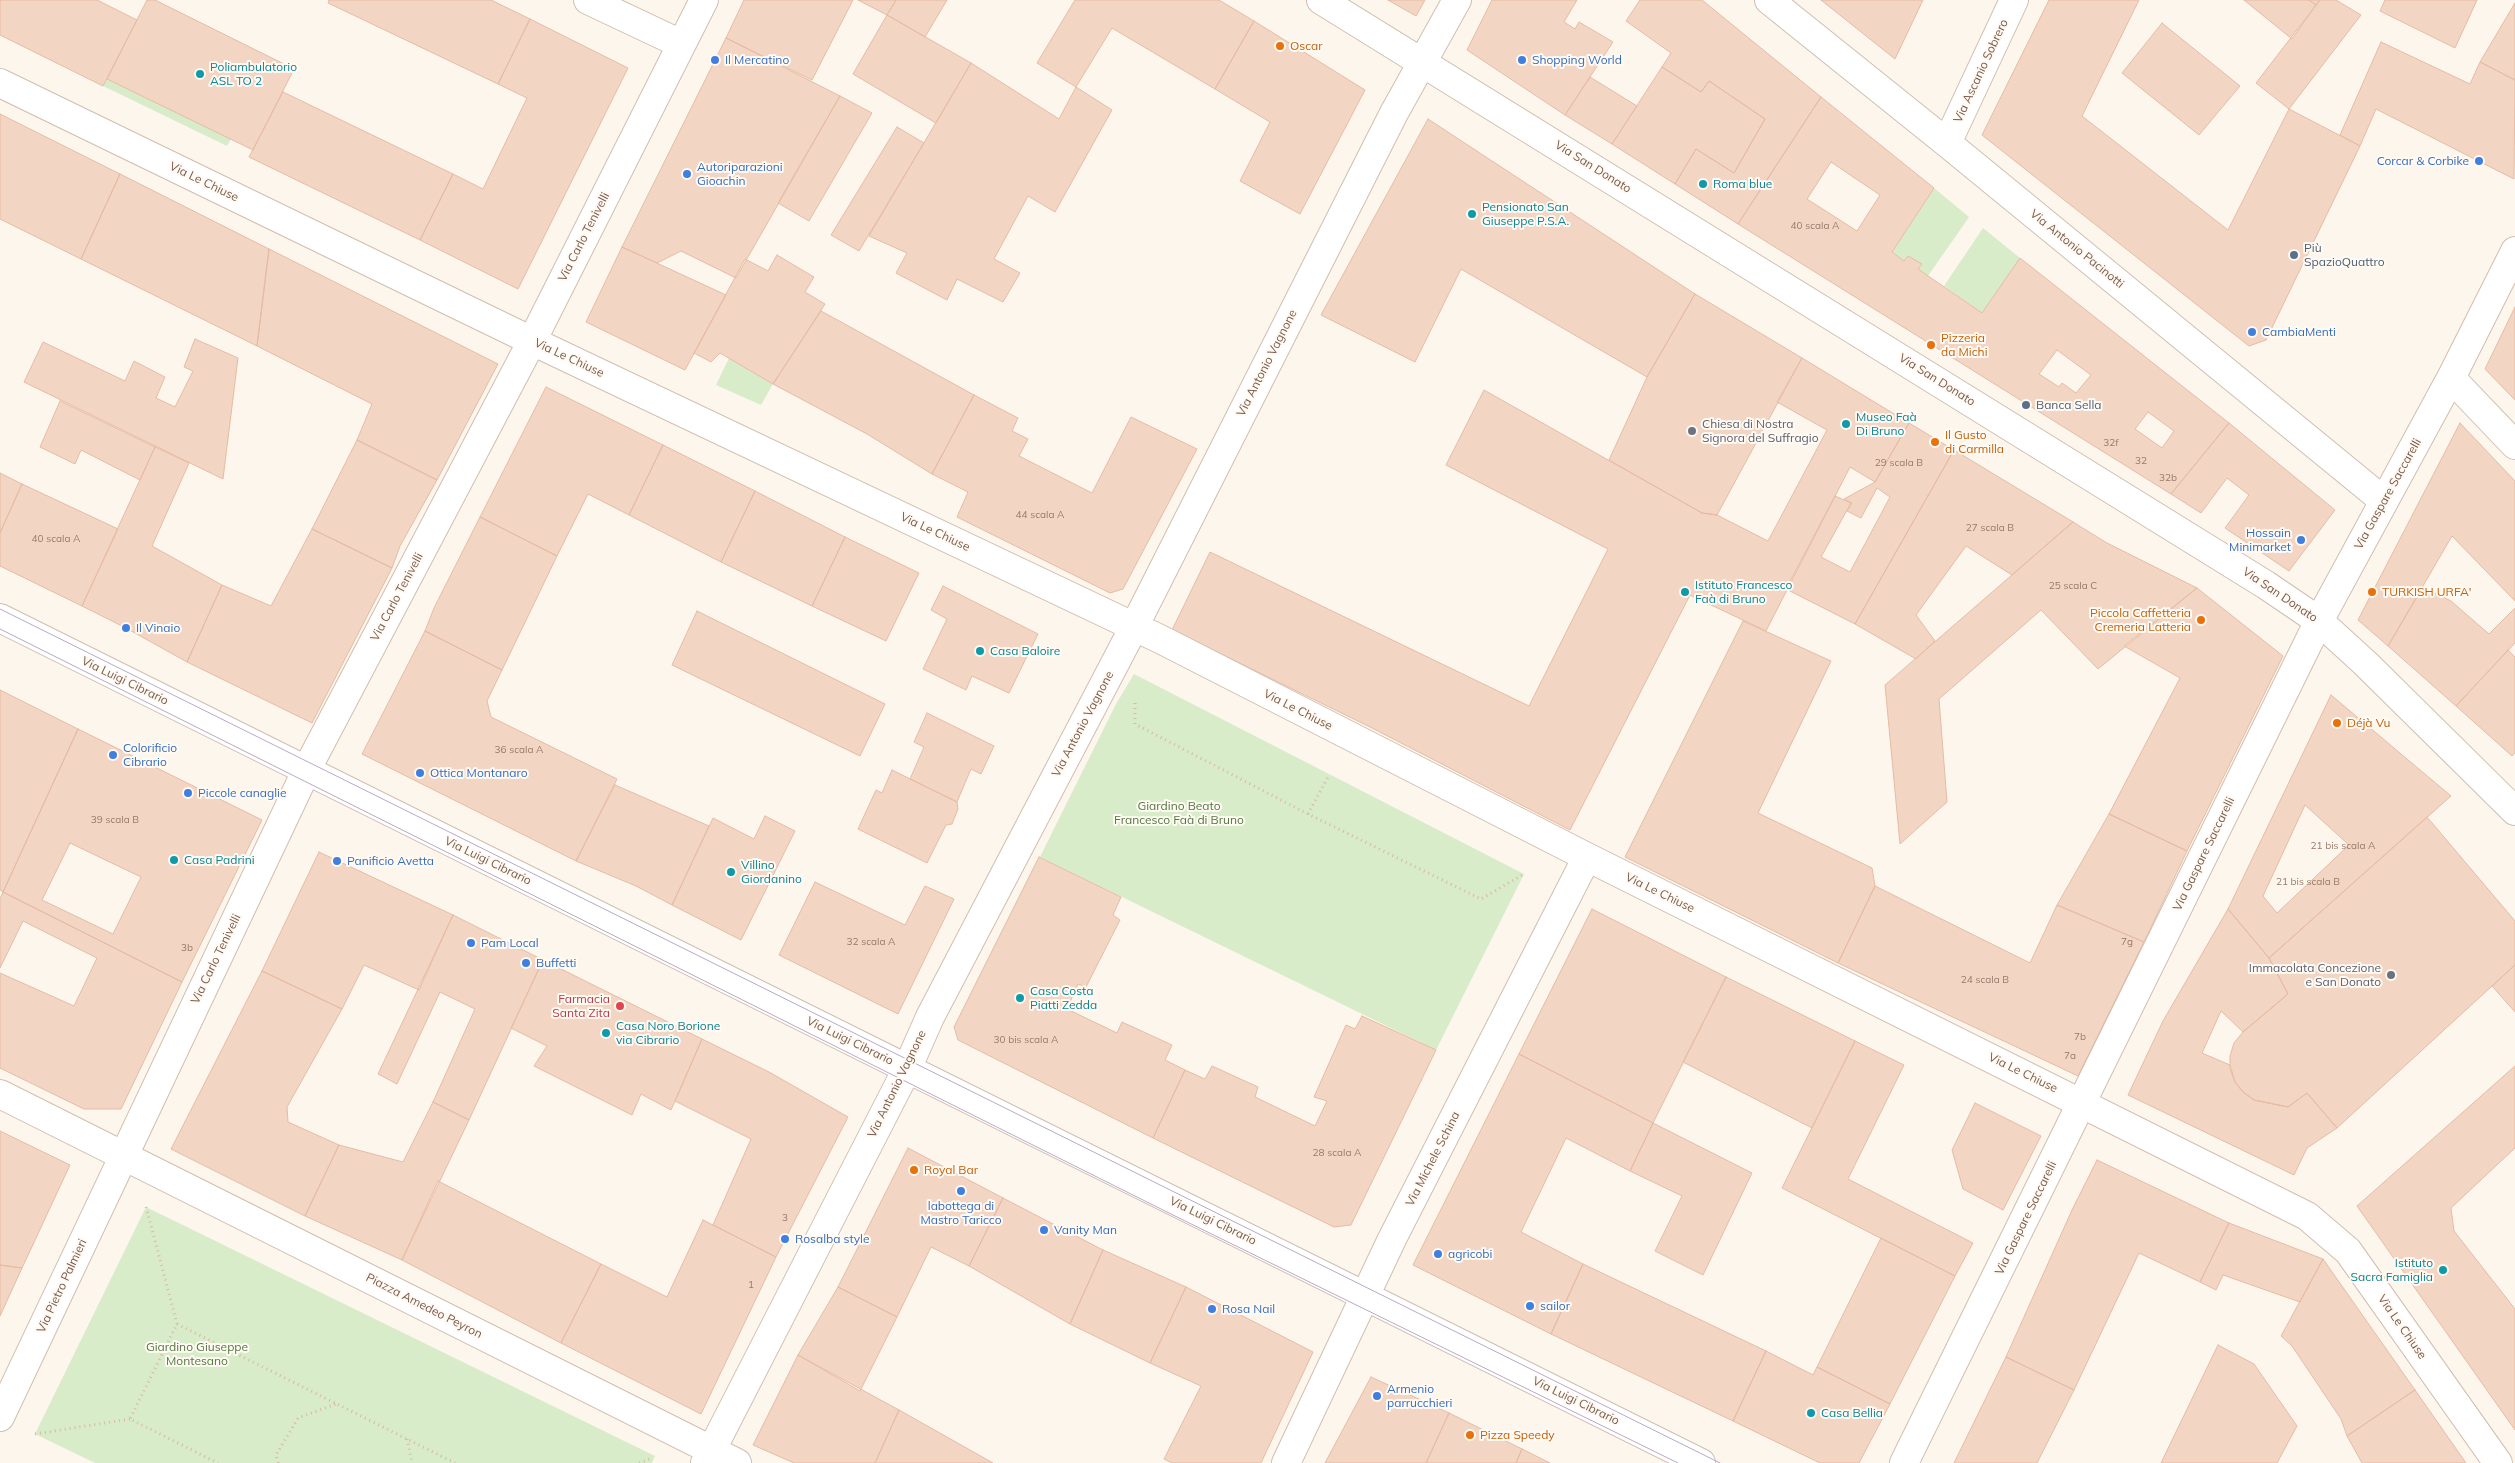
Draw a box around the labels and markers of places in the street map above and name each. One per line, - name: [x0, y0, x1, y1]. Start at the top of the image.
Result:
- place label: Oscar: [1290, 39, 1323, 53]
- marker: Oscar: [1274, 40, 1286, 52]
- place label: Il Mercatino: [725, 53, 789, 67]
- place label: Shopping World: [1532, 53, 1622, 67]
- marker: Il Mercatino: [709, 54, 721, 66]
- marker: Shopping World: [1516, 54, 1528, 66]
- place label: Poliambulatorio ASL TO 2: [210, 60, 297, 88]
- marker: Poliambulatorio ASL TO 2: [194, 68, 206, 80]
- place label: Corcar & Corbike: [2377, 154, 2469, 168]
- marker: Corcar & Corbike: [2473, 155, 2485, 167]
- place label: Autoriparazioni Gioachin: [697, 160, 783, 188]
- marker: Autoriparazioni Gioachin: [681, 168, 693, 180]
- place label: Roma blue: [1713, 177, 1772, 191]
- marker: Roma blue: [1697, 178, 1709, 190]
- place label: Pensionato San Giuseppe P.S.A.: [1482, 200, 1569, 228]
- marker: Pensionato San Giuseppe P.S.A.: [1466, 208, 1478, 220]
- place label: Più SpazioQuattro: [2304, 241, 2385, 269]
- marker: Più SpazioQuattro: [2288, 249, 2300, 261]
- place label: CambiaMenti: [2262, 325, 2336, 339]
- marker: CambiaMenti: [2246, 326, 2258, 338]
- place label: Pizzeria da Michi: [1941, 331, 1988, 359]
- marker: Pizzeria da Michi: [1925, 339, 1937, 351]
- place label: Banca Sella: [2036, 398, 2102, 412]
- marker: Banca Sella: [2020, 399, 2032, 411]
- place label: Museo Faà Di Bruno: [1856, 410, 1917, 438]
- place label: Chiesa di Nostra Signora del Suffragio: [1702, 417, 1819, 445]
- marker: Museo Faà Di Bruno: [1840, 418, 1852, 430]
- marker: Chiesa di Nostra Signora del Suffragio: [1686, 425, 1698, 437]
- place label: Il Gusto di Carmilla: [1945, 428, 2004, 456]
- marker: Il Gusto di Carmilla: [1929, 436, 1941, 448]
- place label: Hossain Minimarket: [2229, 526, 2291, 554]
- marker: Hossain Minimarket: [2295, 534, 2307, 546]
- place label: Istituto Francesco Faà di Bruno: [1695, 578, 1792, 606]
- place label: TURKISH URFA': [2382, 585, 2471, 599]
- marker: Istituto Francesco Faà di Bruno: [1679, 586, 1691, 598]
- marker: TURKISH URFA': [2366, 586, 2378, 598]
- place label: Piccola Caffetteria Cremeria Latteria: [2090, 606, 2191, 634]
- marker: Piccola Caffetteria Cremeria Latteria: [2195, 614, 2207, 626]
- place label: Il Vinaio: [136, 621, 180, 635]
- marker: Il Vinaio: [120, 622, 132, 634]
- place label: Casa Baloire: [990, 644, 1060, 658]
- marker: Casa Baloire: [974, 645, 986, 657]
- place label: Déjà Vu: [2347, 716, 2390, 730]
- marker: Déjà Vu: [2331, 717, 2343, 729]
- place label: Colorificio Cibrario: [123, 741, 177, 769]
- marker: Colorificio Cibrario: [107, 749, 119, 761]
- place label: Ottica Montanaro: [430, 766, 528, 780]
- marker: Ottica Montanaro: [414, 767, 426, 779]
- place label: Piccole canaglie: [198, 786, 286, 800]
- marker: Piccole canaglie: [182, 787, 194, 799]
- place label: Casa Padrini: [184, 853, 255, 867]
- marker: Casa Padrini: [168, 854, 180, 866]
- place label: Panificio Avetta: [347, 854, 434, 868]
- marker: Panificio Avetta: [331, 855, 343, 867]
- place label: Villino Giordanino: [741, 858, 802, 886]
- marker: Villino Giordanino: [725, 866, 737, 878]
- place label: Pam Local: [481, 936, 539, 950]
- marker: Pam Local: [465, 937, 477, 949]
- place label: Buffetti: [536, 956, 576, 970]
- marker: Buffetti: [520, 957, 532, 969]
- place label: Immacolata Concezione e San Donato: [2249, 961, 2381, 989]
- marker: Immacolata Concezione e San Donato: [2385, 969, 2397, 981]
- place label: Casa Costa Piatti Zedda: [1030, 984, 1097, 1012]
- place label: Farmacia Santa Zita: [552, 992, 610, 1020]
- marker: Casa Costa Piatti Zedda: [1014, 992, 1026, 1004]
- marker: Farmacia Santa Zita: [614, 1000, 626, 1012]
- place label: Casa Noro Borione via Cibrario: [616, 1019, 720, 1047]
- marker: Casa Noro Borione via Cibrario: [600, 1027, 612, 1039]
- place label: Royal Bar: [924, 1163, 978, 1177]
- marker: Royal Bar: [908, 1164, 920, 1176]
- marker: labottega di Mastro Taricco: [955, 1185, 967, 1197]
- place label: labottega di Mastro Taricco: [920, 1199, 1002, 1227]
- place label: Vanity Man: [1054, 1223, 1117, 1237]
- marker: Vanity Man: [1038, 1224, 1050, 1236]
- place label: Rosalba style: [795, 1232, 869, 1246]
- marker: Rosalba style: [779, 1233, 791, 1245]
- place label: agricobi: [1448, 1247, 1492, 1261]
- marker: agricobi: [1432, 1248, 1444, 1260]
- place label: Istituto Sacra Famiglia: [2351, 1256, 2433, 1284]
- marker: Istituto Sacra Famiglia: [2437, 1264, 2449, 1276]
- place label: sailor: [1540, 1299, 1570, 1313]
- marker: sailor: [1524, 1300, 1536, 1312]
- place label: Rosa Nail: [1222, 1302, 1275, 1316]
- marker: Rosa Nail: [1206, 1303, 1218, 1315]
- place label: Armenio parrucchieri: [1387, 1382, 1452, 1410]
- marker: Armenio parrucchieri: [1371, 1390, 1383, 1402]
- place label: Casa Bellia: [1821, 1406, 1883, 1420]
- marker: Casa Bellia: [1805, 1407, 1817, 1419]
- place label: Pizza Speedy: [1480, 1428, 1555, 1442]
- marker: Pizza Speedy: [1464, 1429, 1476, 1441]

